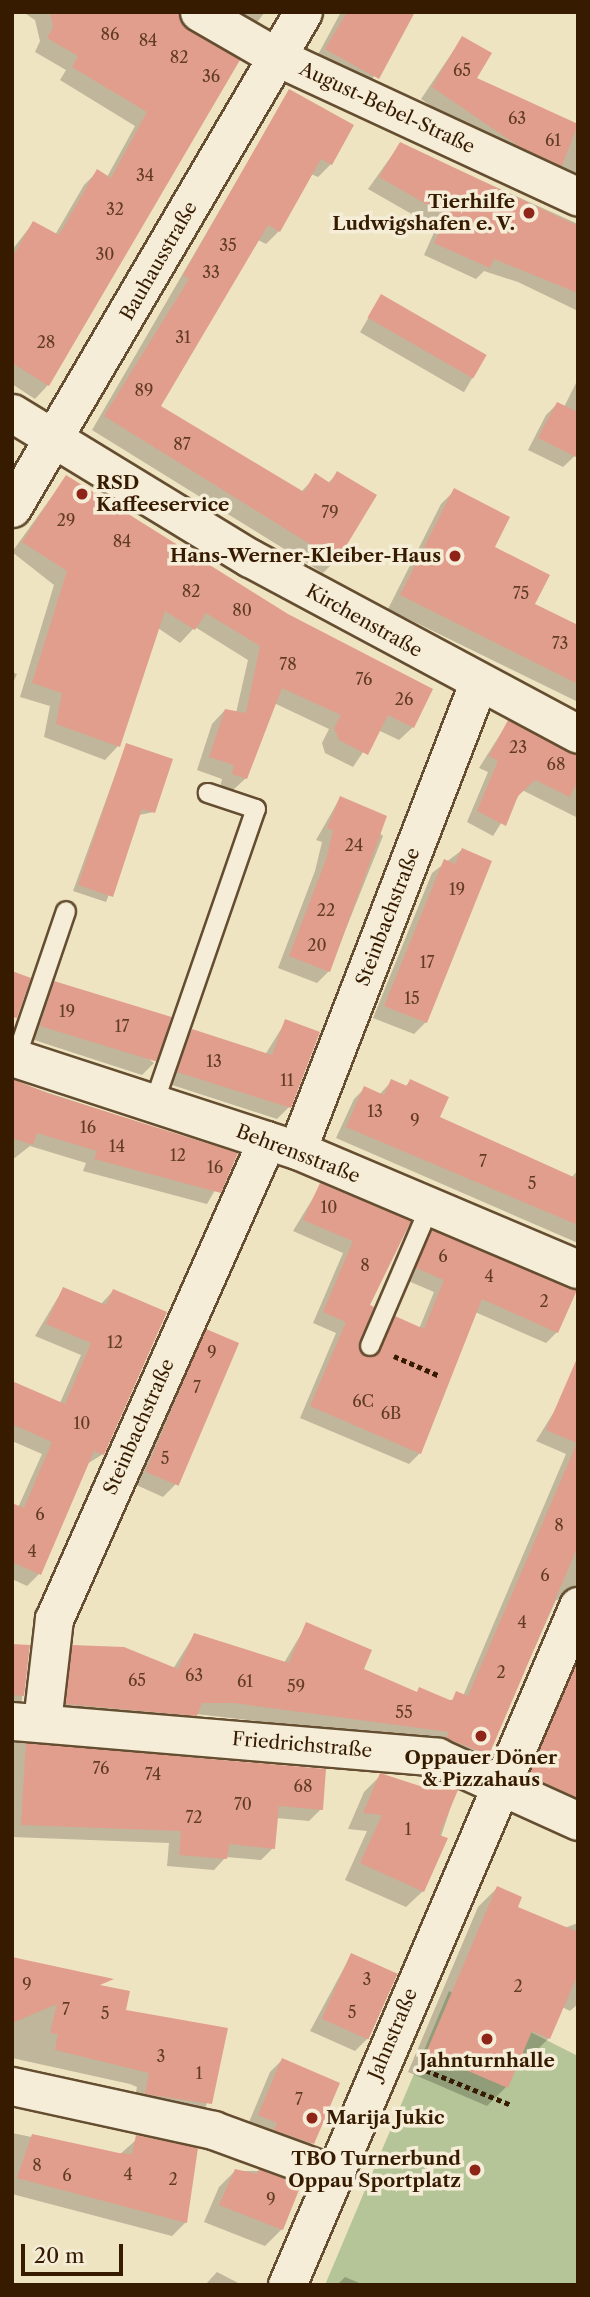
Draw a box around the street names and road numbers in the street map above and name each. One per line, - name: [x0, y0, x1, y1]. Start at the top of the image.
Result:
- street label: August-Bebel-Straße: [296, 57, 478, 159]
- street label: Bauhausstraße: [116, 197, 202, 325]
- street label: Kirchenstraße: [302, 580, 426, 662]
- street label: Steinbachstraße: [351, 845, 425, 989]
- street label: Behrensstraße: [233, 1120, 363, 1188]
- street label: Steinbachstraße: [99, 1355, 179, 1499]
- street label: Friedrichstraße: [231, 1728, 373, 1762]
- street label: Jahnstraße: [364, 1985, 422, 2083]

